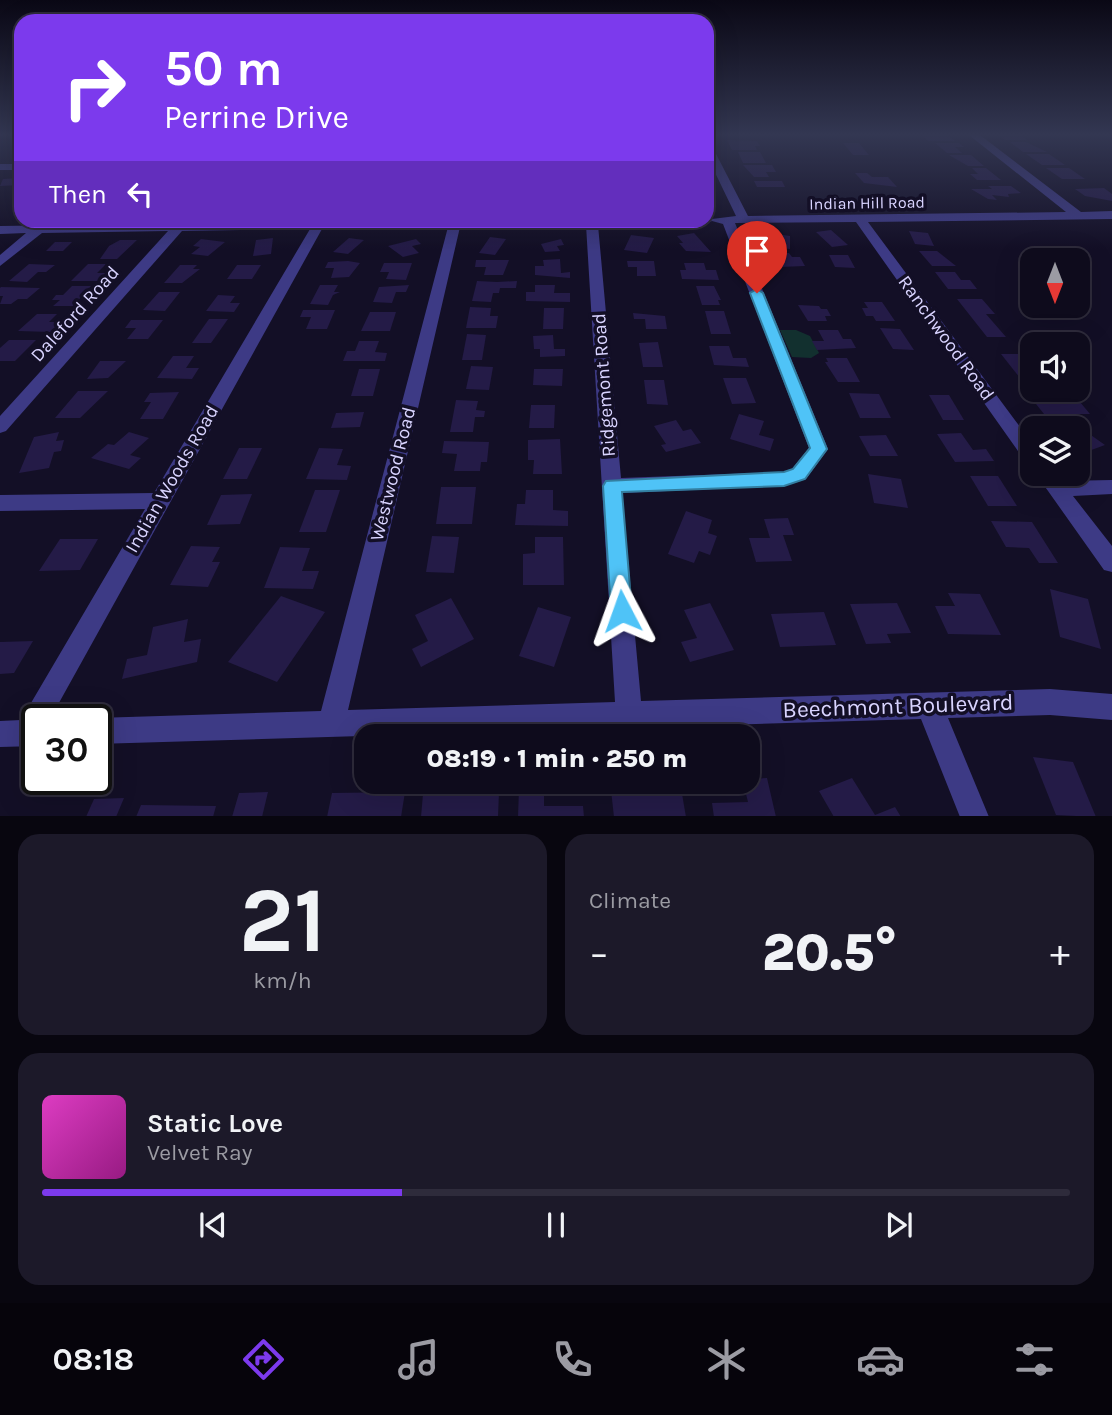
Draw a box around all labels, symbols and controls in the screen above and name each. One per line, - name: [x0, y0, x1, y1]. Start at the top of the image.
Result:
- text: 50 m: [164, 40, 282, 97]
- icon: right: [49, 42, 140, 133]
- text: Perrine Drive: [164, 99, 349, 136]
- icon: left: [121, 175, 159, 213]
- text: Then: [49, 179, 107, 210]
- street label: Indian Hill Road: [809, 192, 925, 214]
- pin: [727, 221, 787, 293]
- icon: arrive: [738, 232, 776, 270]
- north arrow: [1020, 248, 1090, 318]
- map controls: [1020, 248, 1090, 486]
- street label: Daleford Road: [26, 262, 124, 366]
- street label: Ranchwood Road: [893, 271, 999, 405]
- street label: Ridgemont Road: [588, 312, 620, 458]
- button: sound: [1020, 332, 1090, 402]
- street label: Indian Woods Road: [121, 401, 223, 557]
- street label: Westwood Road: [366, 405, 420, 543]
- button: layers: [1020, 416, 1090, 486]
- position arrow: [585, 574, 659, 648]
- street label: Beechmont Boulevard: [782, 688, 1014, 724]
- speed limit sign: 30: [21, 704, 112, 795]
- text: 08:19 · 1 min · 250 m: [427, 743, 687, 774]
- text: 21: [239, 868, 326, 974]
- text: Climate: [589, 887, 671, 914]
- text: 20.5°: [762, 922, 897, 983]
- text: −: [589, 931, 609, 976]
- text: +: [1050, 931, 1070, 976]
- text: km/h: [253, 967, 312, 994]
- text: Static Love: [147, 1108, 283, 1139]
- text: Velvet Ray: [147, 1139, 252, 1166]
- icon: previous: [194, 1206, 232, 1244]
- icon: pause: [537, 1206, 575, 1244]
- icon: next: [880, 1206, 918, 1244]
- icon: directions: [239, 1335, 288, 1384]
- icon: music: [394, 1335, 443, 1384]
- icon: phone: [548, 1335, 597, 1384]
- icon: climate: [702, 1335, 751, 1384]
- icon: car: [856, 1335, 905, 1384]
- icon: filters: [1010, 1335, 1059, 1384]
- text: 08:18: [53, 1341, 134, 1378]

